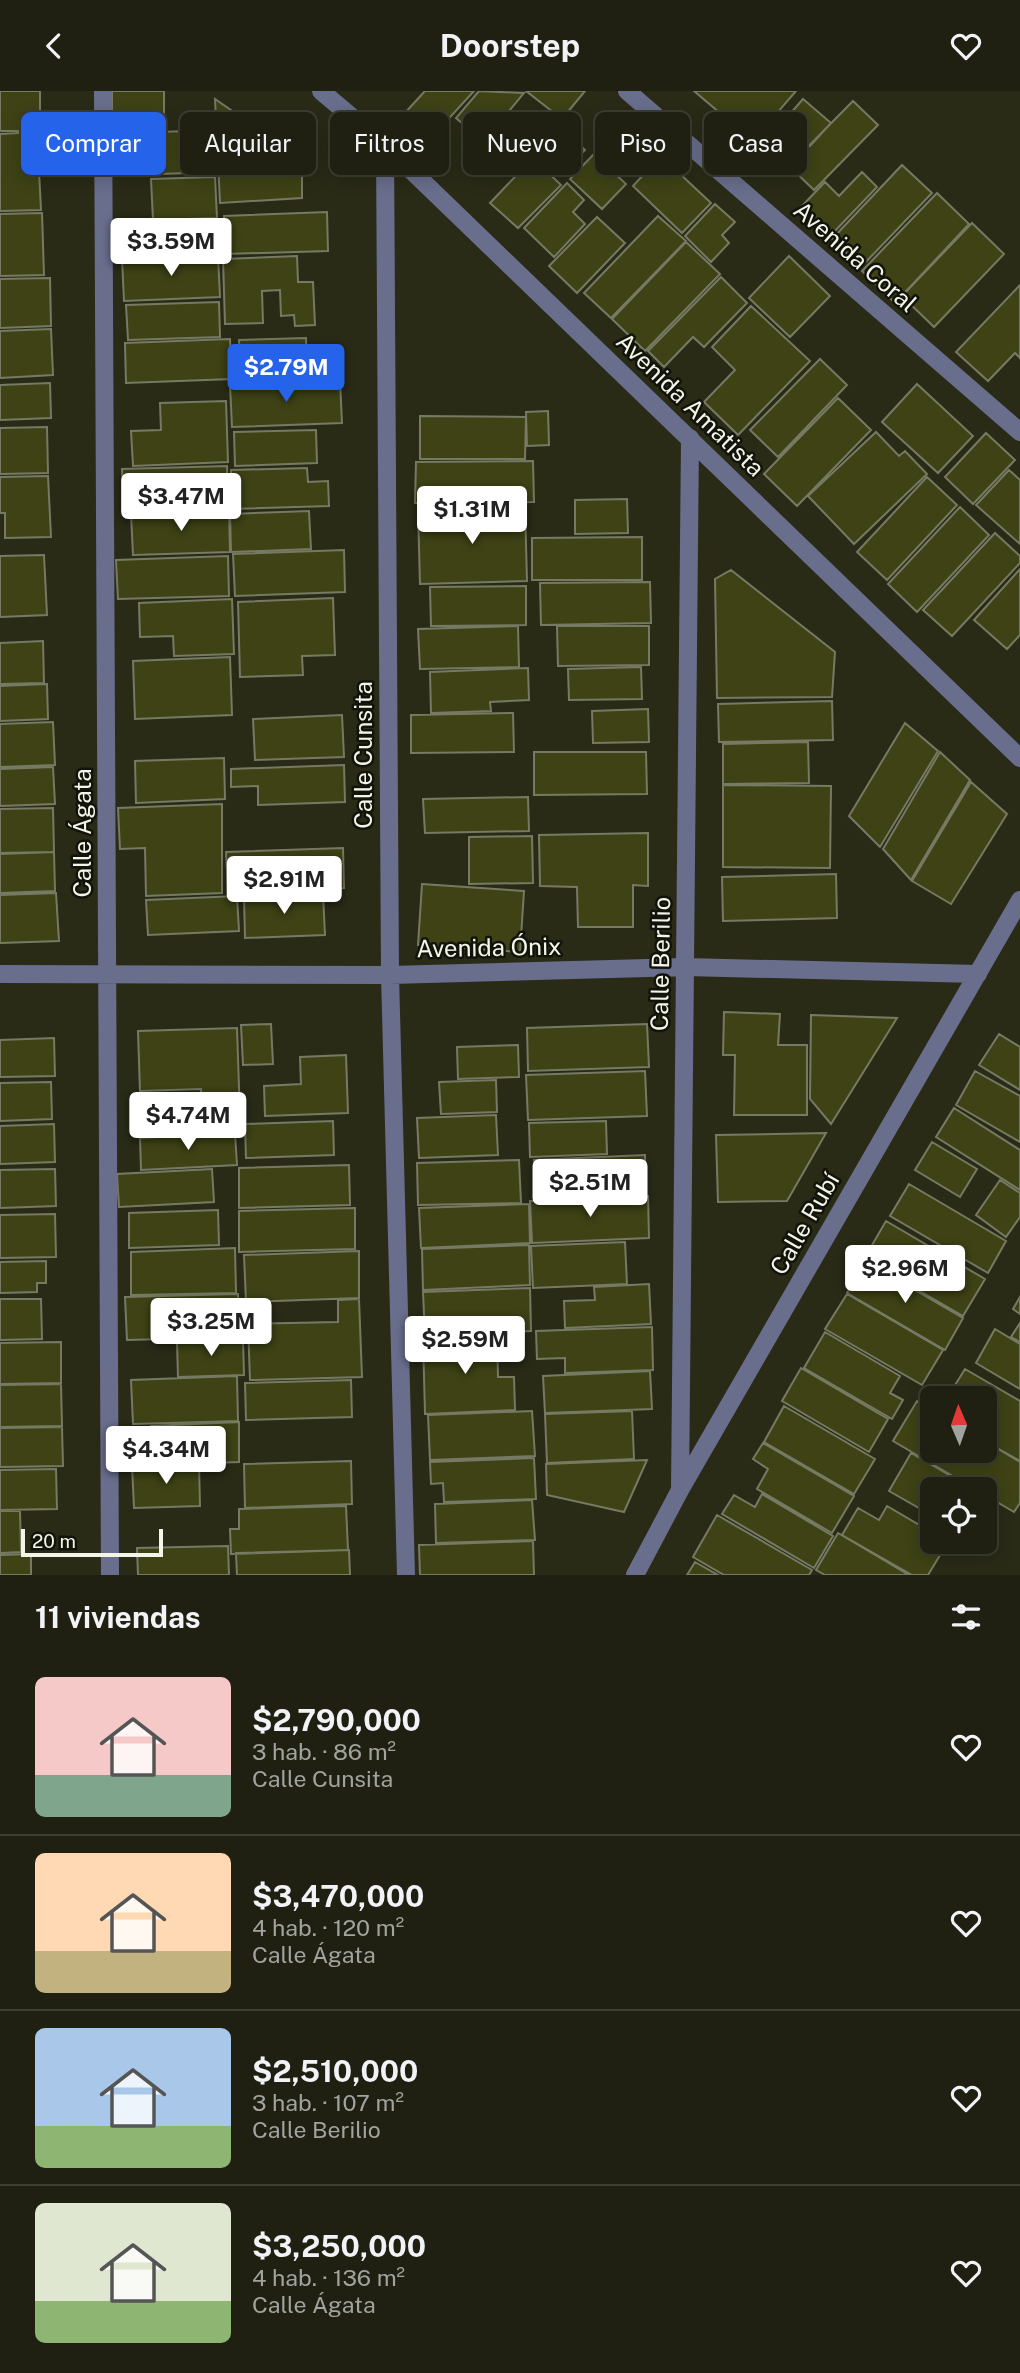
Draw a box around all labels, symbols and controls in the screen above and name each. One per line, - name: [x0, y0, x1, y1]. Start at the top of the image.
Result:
- icon: back: [35, 27, 73, 65]
- text: Doorstep: [440, 27, 580, 64]
- icon: heart: [947, 27, 985, 65]
- chip: Comprar: [21, 112, 166, 175]
- chip: Alquilar: [180, 112, 316, 175]
- chip: Filtros: [330, 112, 449, 175]
- chip: Nuevo: [463, 112, 581, 175]
- chip: Piso: [595, 112, 690, 175]
- chip: Casa: [704, 112, 807, 175]
- street label: Avenida Coral: [788, 195, 923, 317]
- pin: $3.59M: [114, 219, 228, 278]
- text: $3.59M: [127, 227, 215, 254]
- street label: Avenida Amatista: [611, 327, 770, 482]
- pin: $2.79M: [229, 345, 343, 404]
- text: $2.79M: [243, 353, 329, 380]
- pin: $3.47M: [124, 473, 238, 533]
- text: $3.47M: [137, 482, 225, 509]
- pin: $1.31M: [415, 487, 529, 546]
- text: $1.31M: [433, 495, 511, 522]
- street label: Calle Cunsita: [349, 681, 377, 829]
- street label: Calle Ágata: [68, 769, 96, 898]
- pin: $2.91M: [227, 857, 341, 916]
- text: $2.91M: [243, 865, 325, 892]
- street label: Calle Berilio: [645, 897, 675, 1031]
- street label: Avenida Ónix: [416, 932, 562, 962]
- pin: $4.74M: [131, 1093, 245, 1152]
- text: $4.74M: [145, 1101, 231, 1128]
- pin: $2.51M: [533, 1159, 647, 1219]
- street label: Calle Rubí: [764, 1167, 845, 1279]
- text: $2.51M: [549, 1168, 631, 1195]
- pin: $2.96M: [848, 1245, 962, 1305]
- text: $2.96M: [861, 1254, 949, 1281]
- pin: $3.25M: [154, 1299, 268, 1358]
- text: $3.25M: [167, 1307, 255, 1334]
- pin: $2.59M: [408, 1317, 522, 1376]
- text: $2.59M: [421, 1325, 509, 1352]
- north arrow: [920, 1386, 998, 1463]
- map controls: [920, 1386, 997, 1554]
- pin: $4.34M: [109, 1427, 223, 1486]
- text: $4.34M: [122, 1435, 210, 1462]
- button: locate: [920, 1477, 997, 1554]
- scale bar: [21, 1526, 163, 1558]
- text: 20 m: [32, 1530, 76, 1552]
- icon: filters: [947, 1598, 985, 1636]
- text: 11 viviendas: [35, 1599, 201, 1635]
- text: $2,790,000: [252, 1702, 421, 1738]
- icon: home: [91, 1705, 175, 1789]
- icon: heart: [947, 1728, 985, 1766]
- text: 3 hab. · 86 m²: [252, 1738, 396, 1765]
- text: Calle Cunsita: [252, 1765, 393, 1792]
- text: $3,470,000: [252, 1878, 424, 1914]
- icon: home: [91, 1881, 175, 1965]
- icon: heart: [947, 1904, 985, 1942]
- text: 4 hab. · 120 m²: [252, 1914, 404, 1941]
- text: Calle Ágata: [252, 1941, 376, 1968]
- text: $2,510,000: [252, 2053, 418, 2089]
- icon: home: [91, 2056, 175, 2140]
- icon: heart: [947, 2079, 985, 2117]
- text: 3 hab. · 107 m²: [252, 2089, 404, 2116]
- text: Calle Berilio: [252, 2116, 381, 2143]
- text: $3,250,000: [252, 2228, 426, 2264]
- icon: home: [91, 2231, 175, 2315]
- icon: heart: [947, 2254, 985, 2292]
- text: 4 hab. · 136 m²: [252, 2264, 405, 2291]
- text: Calle Ágata: [252, 2291, 376, 2318]

